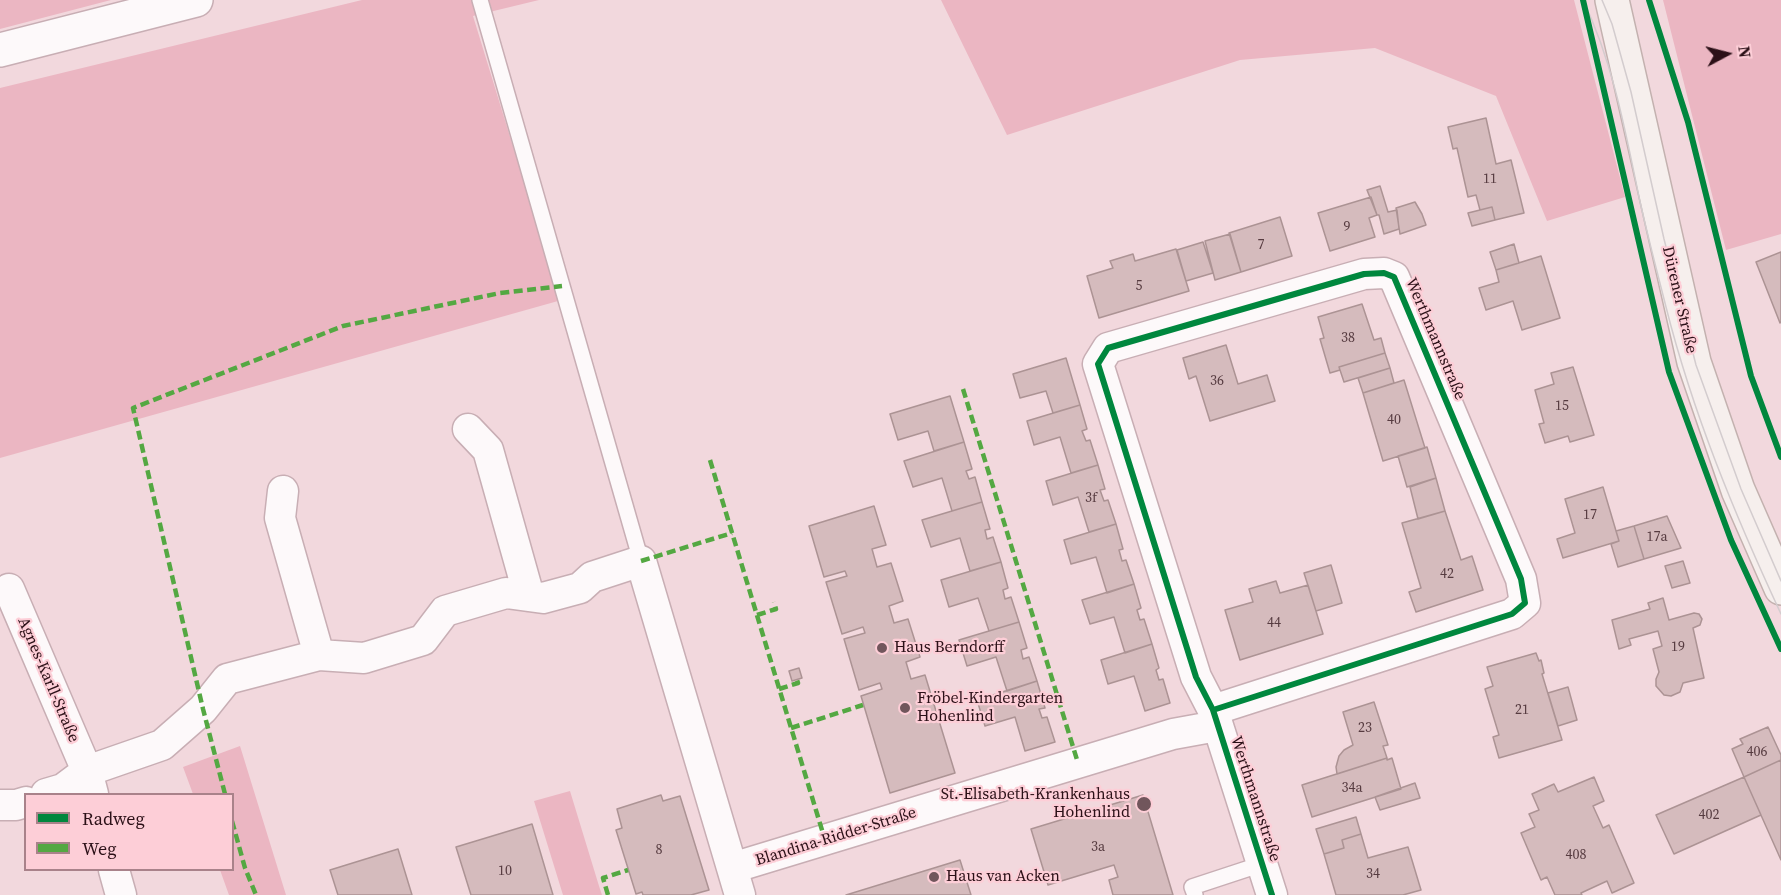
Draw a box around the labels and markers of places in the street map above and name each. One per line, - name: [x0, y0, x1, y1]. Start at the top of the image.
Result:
- place label: Haus Berndorff: [894, 638, 1004, 658]
- marker: Haus Berndorff: [875, 641, 889, 655]
- place label: Fröbel-Kindergarten Hohenlind: [917, 689, 1063, 727]
- marker: Fröbel-Kindergarten Hohenlind: [898, 701, 912, 715]
- place label: St.-Elisabeth-Krankenhaus Hohenlind: [941, 785, 1130, 823]
- marker: St.-Elisabeth-Krankenhaus Hohenlind: [1135, 795, 1153, 813]
- place label: Haus van Acken: [946, 867, 1060, 887]
- marker: Haus van Acken: [927, 870, 941, 884]

